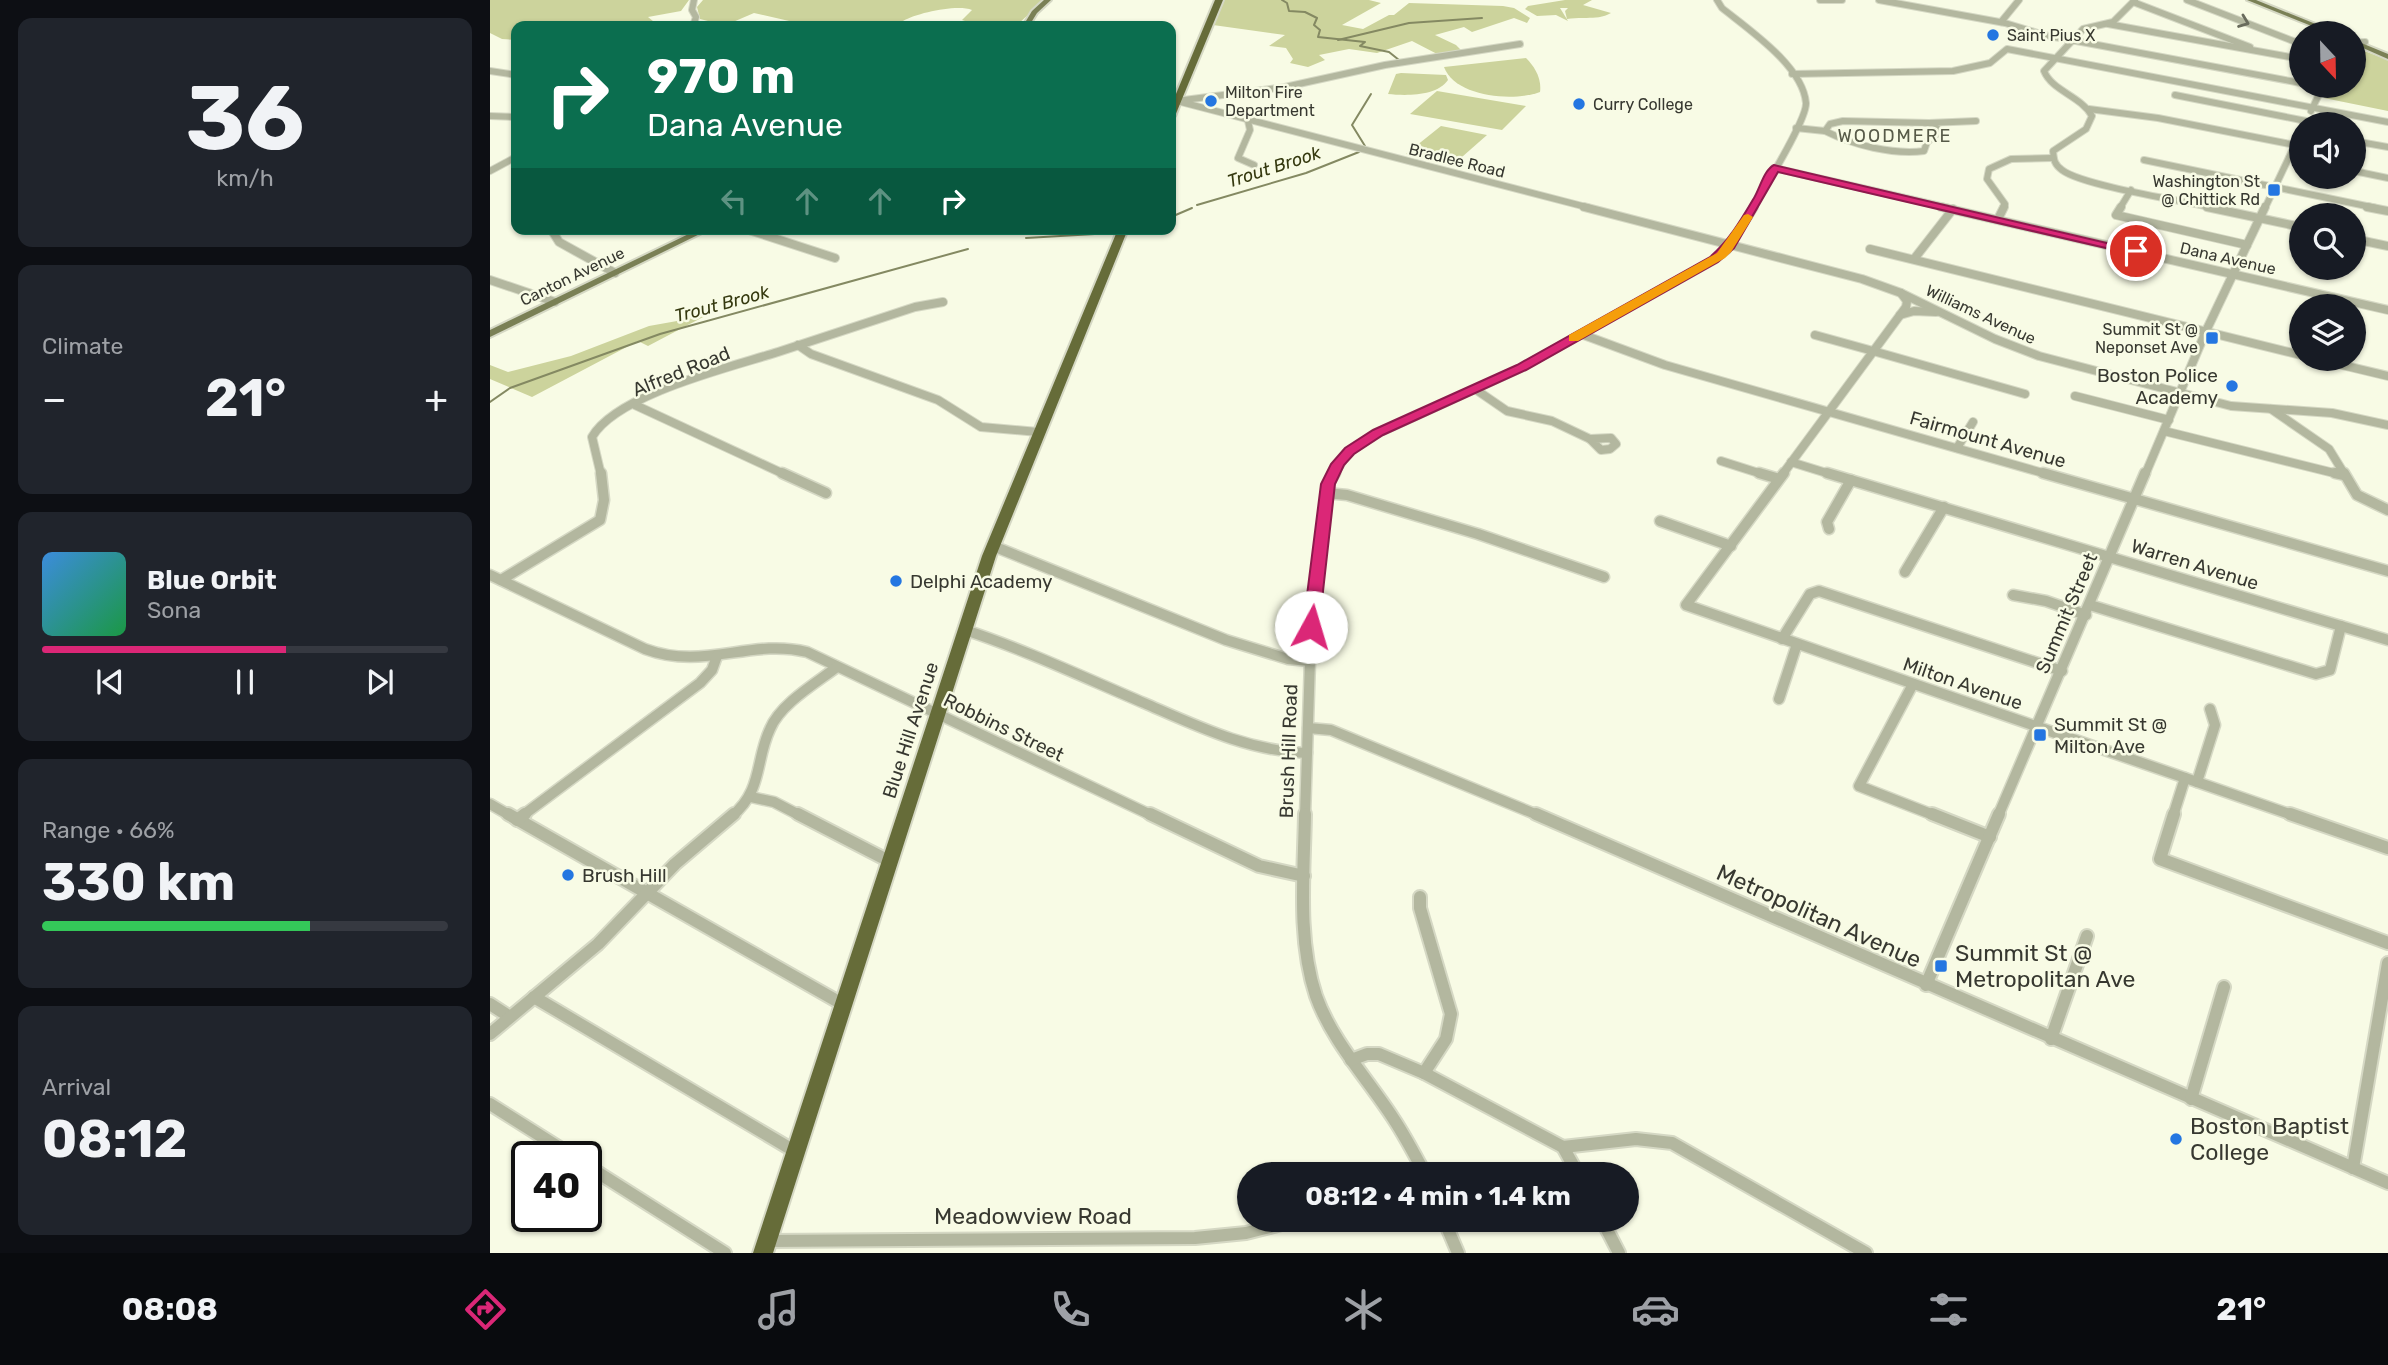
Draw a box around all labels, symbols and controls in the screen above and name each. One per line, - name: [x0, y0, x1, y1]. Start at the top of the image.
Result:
- one-way arrow: [2238, 14, 2250, 28]
- north arrow: [2289, 21, 2366, 98]
- map controls: [2289, 21, 2366, 371]
- place label: Saint Pius X: [2007, 26, 2095, 45]
- marker: Saint Pius X: [1985, 27, 2001, 43]
- text: 970 m: [647, 47, 795, 105]
- icon: right: [532, 49, 623, 140]
- text: 36: [185, 64, 305, 172]
- place label: Milton Fire Department: [1225, 83, 1315, 120]
- marker: Milton Fire Department: [1203, 93, 1219, 109]
- place label: Curry College: [1593, 95, 1693, 114]
- marker: Curry College: [1571, 96, 1587, 112]
- text: Dana Avenue: [647, 106, 843, 144]
- button: sound: [2289, 112, 2366, 189]
- district label: WOODMERE: [1838, 125, 1952, 147]
- street label: Bradlee Road: [1407, 139, 1507, 182]
- water label: Trout Brook: [1224, 141, 1324, 192]
- text: km/h: [216, 164, 274, 192]
- place label: Washington St @ Chittick Rd: [2152, 172, 2260, 209]
- icon: left: [715, 182, 753, 220]
- icon: ahead: [788, 182, 826, 220]
- icon: ahead: [861, 182, 899, 220]
- icon: right: [934, 182, 972, 220]
- marker: Washington St @ Chittick Rd: [2266, 182, 2282, 198]
- button: search: [2289, 203, 2366, 280]
- pin: [2106, 221, 2166, 281]
- icon: arrive: [2117, 232, 2155, 270]
- street label: Dana Avenue: [2178, 238, 2278, 279]
- street label: Canton Avenue: [517, 243, 628, 310]
- water label: Trout Brook: [672, 281, 772, 327]
- street label: Williams Avenue: [1923, 281, 2039, 348]
- button: layers: [2289, 294, 2366, 371]
- place label: Summit St @ Neponset Ave: [2095, 320, 2198, 357]
- marker: Summit St @ Neponset Ave: [2204, 330, 2220, 346]
- text: Climate: [42, 332, 123, 360]
- street label: Alfred Road: [629, 341, 733, 401]
- place label: Boston Police Academy: [2097, 364, 2218, 409]
- text: 21°: [205, 367, 286, 429]
- text: −: [42, 376, 67, 422]
- text: +: [424, 376, 448, 422]
- marker: Boston Police Academy: [2224, 378, 2240, 394]
- street label: Fairmount Avenue: [1907, 406, 2069, 473]
- street label: Warren Avenue: [2128, 534, 2262, 595]
- street label: Summit Street: [2031, 549, 2102, 677]
- text: Blue Orbit: [147, 565, 277, 596]
- place label: Delphi Academy: [910, 570, 1053, 593]
- marker: Delphi Academy: [888, 573, 904, 589]
- position arrow: [1274, 590, 1348, 664]
- text: Sona: [147, 596, 201, 624]
- street label: Milton Avenue: [1900, 652, 2026, 715]
- street label: Blue Hill Avenue: [878, 659, 943, 801]
- icon: previous: [91, 663, 129, 701]
- icon: pause: [226, 663, 264, 701]
- icon: next: [361, 663, 399, 701]
- street label: Brush Hill Road: [1275, 683, 1302, 819]
- street label: Robbins Street: [940, 688, 1068, 767]
- place label: Summit St @ Milton Ave: [2054, 713, 2167, 758]
- marker: Summit St @ Milton Ave: [2032, 727, 2048, 743]
- text: Range · 66%: [42, 816, 174, 844]
- text: 330 km: [42, 851, 235, 913]
- street label: Metropolitan Avenue: [1712, 858, 1926, 974]
- place label: Brush Hill: [582, 864, 667, 887]
- marker: Brush Hill: [560, 867, 576, 883]
- place label: Summit St @ Metropolitan Ave: [1955, 939, 2135, 993]
- marker: Summit St @ Metropolitan Ave: [1933, 958, 1949, 974]
- text: Arrival: [42, 1073, 111, 1101]
- text: 08:12: [42, 1108, 187, 1170]
- place label: Boston Baptist College: [2190, 1112, 2349, 1166]
- marker: Boston Baptist College: [2168, 1131, 2184, 1147]
- speed limit sign: 40: [511, 1141, 602, 1232]
- text: 08:12 · 4 min · 1.4 km: [1305, 1181, 1571, 1212]
- street label: Meadowview Road: [934, 1202, 1132, 1230]
- icon: directions: [461, 1285, 510, 1334]
- icon: music: [754, 1285, 803, 1334]
- icon: phone: [1046, 1285, 1095, 1334]
- icon: climate: [1339, 1285, 1388, 1334]
- icon: car: [1631, 1285, 1680, 1334]
- icon: filters: [1924, 1285, 1973, 1334]
- text: 08:08: [122, 1290, 218, 1328]
- text: 21°: [2216, 1290, 2266, 1328]

